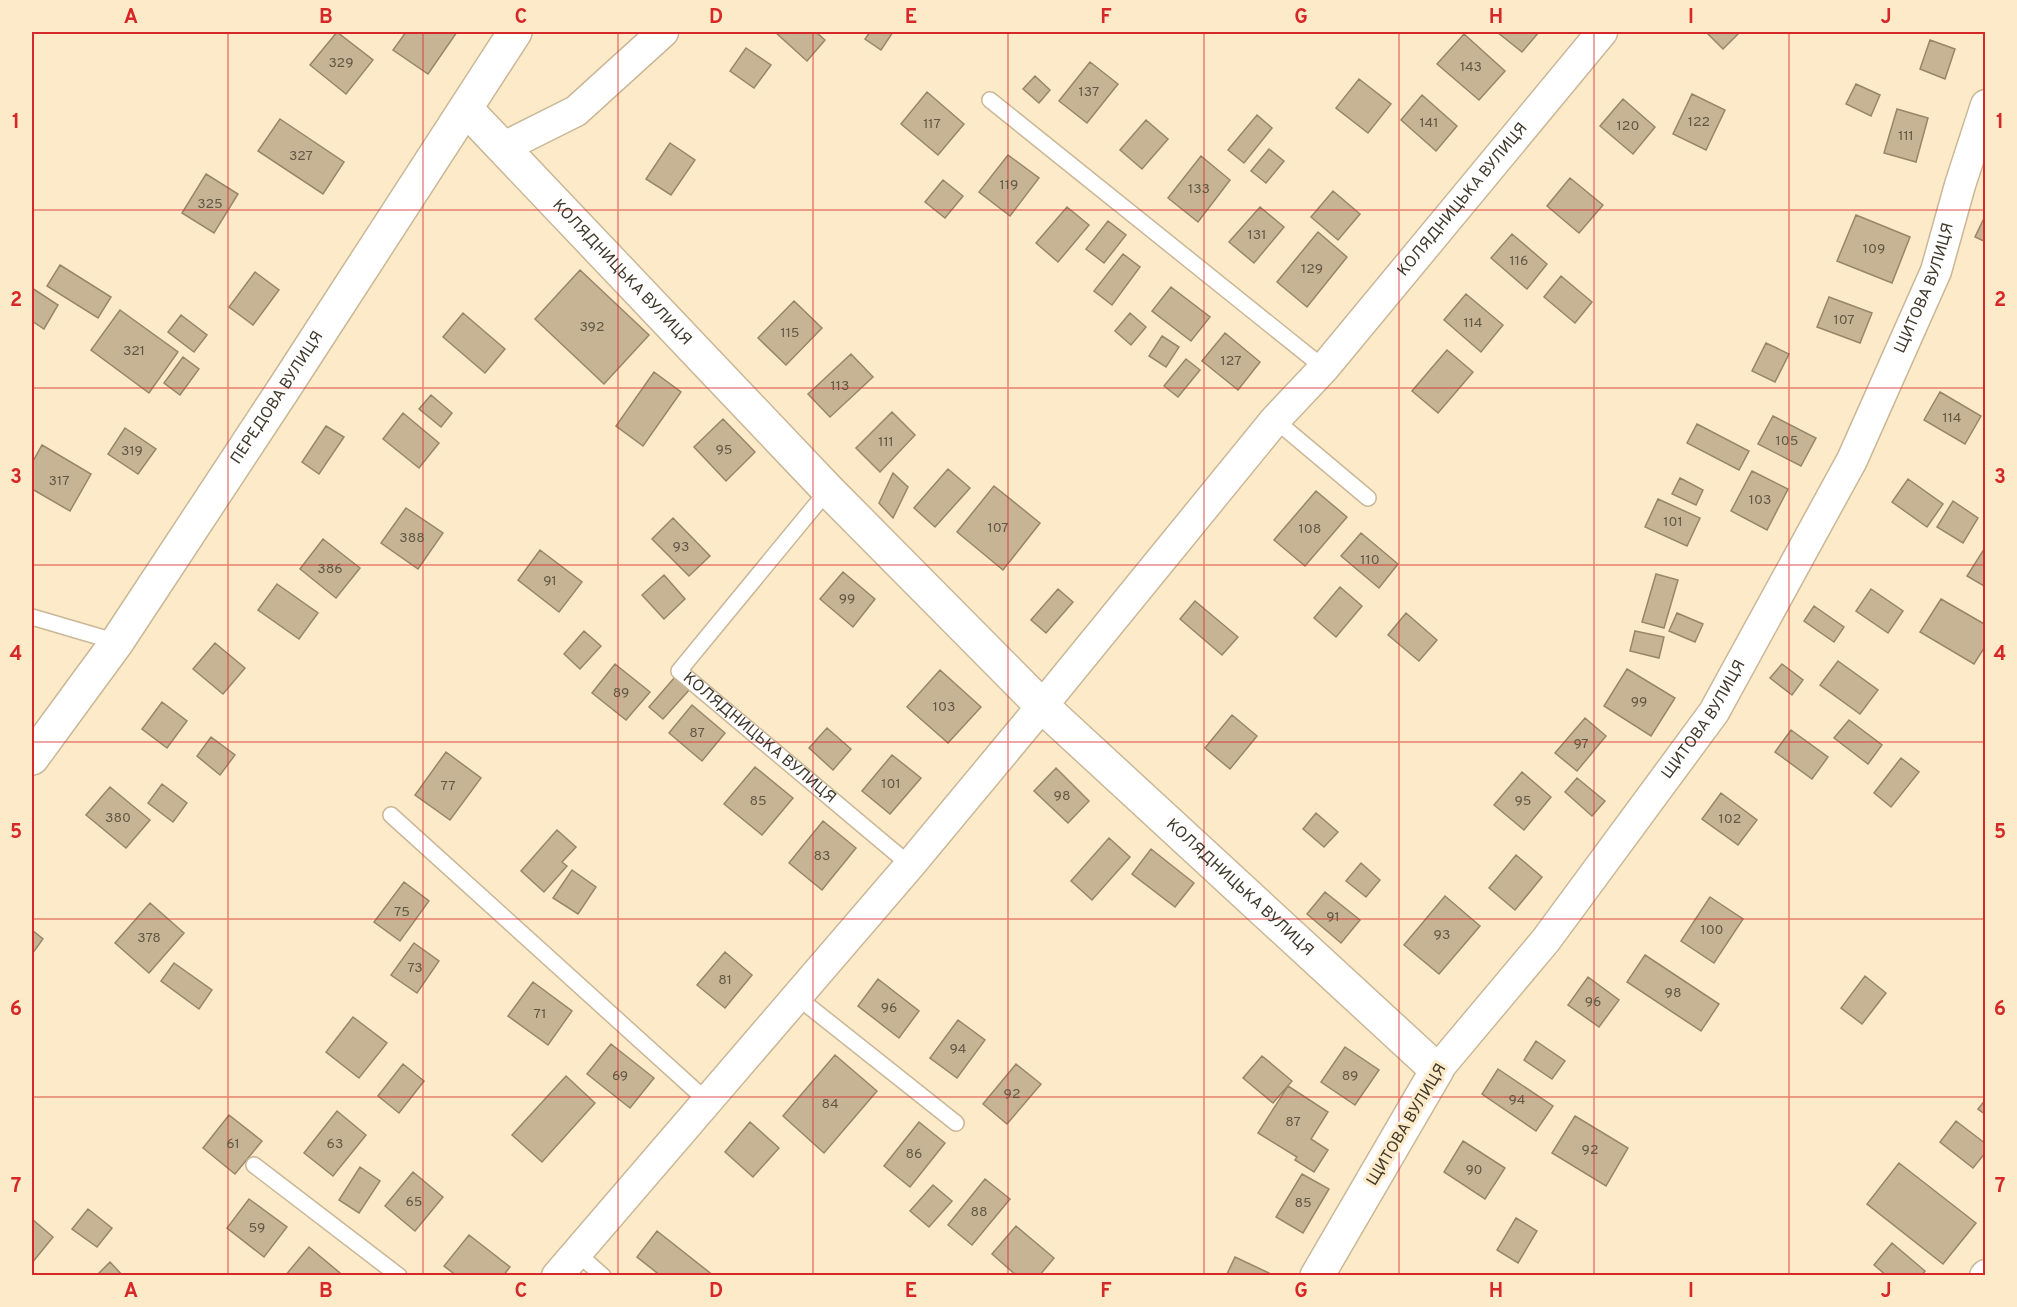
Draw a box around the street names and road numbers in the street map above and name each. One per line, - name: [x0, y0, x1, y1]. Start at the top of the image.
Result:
- street label: КОЛЯДНИЦЬКА ВУЛИЦЯ: [1394, 119, 1533, 281]
- street label: КОЛЯДНИЦЬКА ВУЛИЦЯ: [548, 196, 696, 350]
- street label: ЩИТОВА ВУЛИЦЯ: [1891, 221, 1959, 357]
- street label: ПЕРЕДОВА ВУЛИЦЯ: [227, 328, 328, 468]
- street label: ЩИТОВА ВУЛИЦЯ: [1658, 657, 1750, 783]
- street label: КОЛЯДНИЦЬКА ВУЛИЦЯ: [678, 668, 840, 808]
- street label: КОЛЯДНИЦЬКА ВУЛИЦЯ: [1161, 815, 1317, 961]
- street label: ЩИТОВА ВУЛИЦЯ: [1363, 1060, 1451, 1190]

